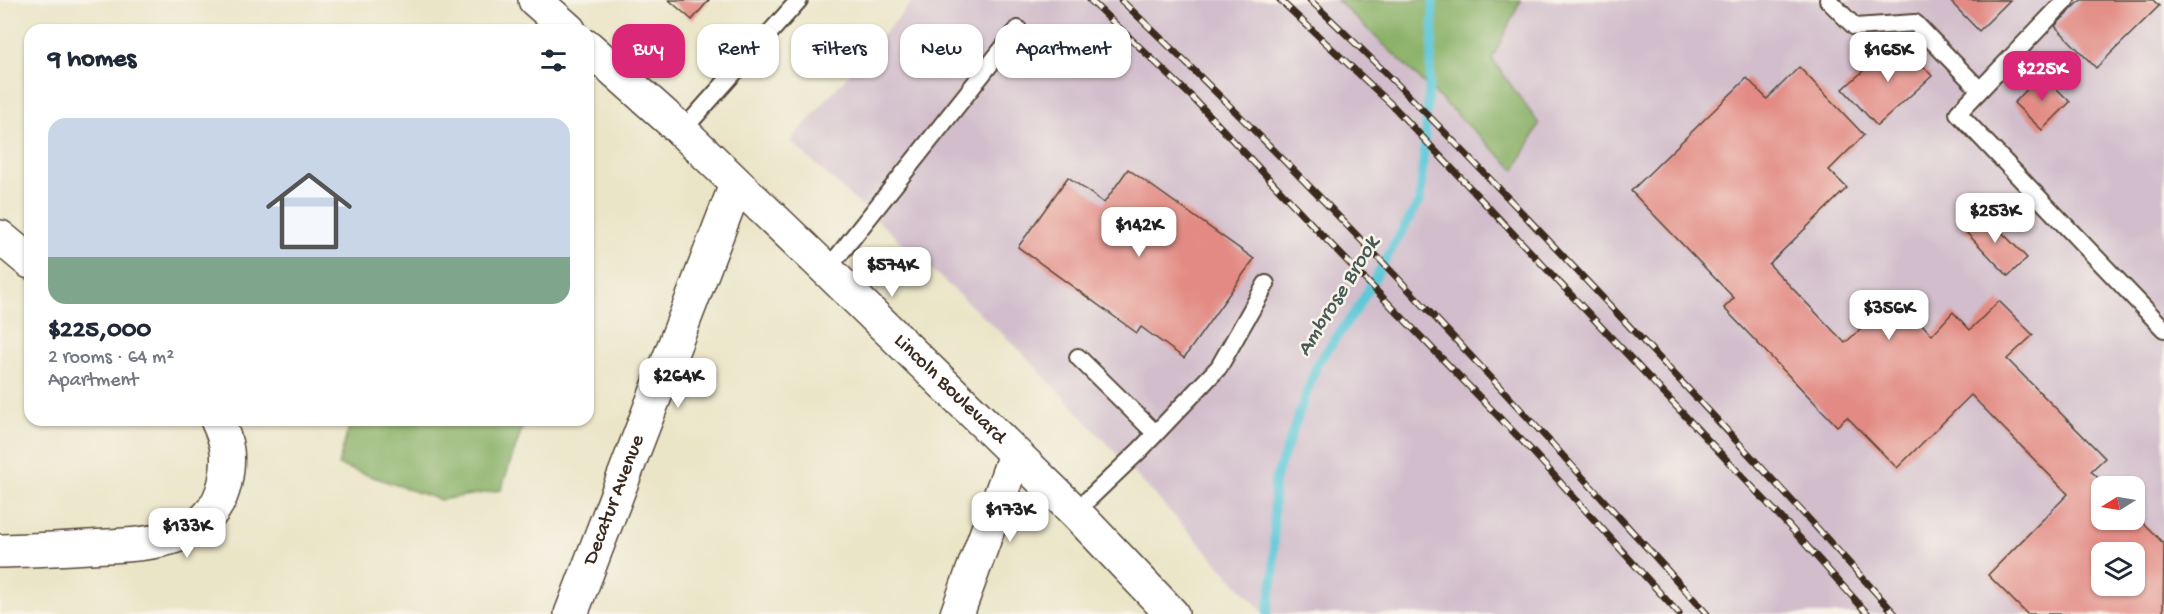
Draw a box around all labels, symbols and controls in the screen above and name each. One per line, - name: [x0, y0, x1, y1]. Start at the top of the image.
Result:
- chip: Buy: [612, 24, 685, 78]
- chip: Rent: [697, 24, 779, 78]
- chip: Filters: [791, 24, 888, 78]
- chip: New: [900, 24, 983, 78]
- chip: Apartment: [995, 24, 1131, 78]
- pin: $165K: [1846, 32, 1930, 83]
- text: $165K: [1864, 40, 1912, 63]
- icon: filters: [537, 44, 570, 77]
- text: 9 homes: [48, 45, 136, 76]
- pin: $225K: [2000, 51, 2084, 102]
- text: $225K: [2017, 59, 2067, 82]
- icon: home: [255, 157, 363, 265]
- pin: $253K: [1953, 193, 2037, 244]
- text: $253K: [1970, 201, 2020, 224]
- pin: $142K: [1097, 207, 1181, 258]
- text: $142K: [1115, 215, 1163, 238]
- water label: Ambrose Brook: [1292, 231, 1387, 361]
- pin: $574K: [850, 247, 934, 298]
- text: $574K: [867, 255, 917, 278]
- pin: $356K: [1847, 290, 1931, 341]
- text: $356K: [1863, 298, 1915, 321]
- text: $225,000: [48, 316, 151, 347]
- street label: Lincoln Boulevard: [888, 329, 1012, 451]
- text: 2 rooms · 64 m²: [48, 347, 174, 370]
- pin: $264K: [636, 358, 720, 409]
- text: $264K: [653, 366, 703, 389]
- text: Apartment: [48, 370, 138, 393]
- street label: Decatur Avenue: [578, 430, 652, 571]
- north arrow: [2091, 476, 2145, 530]
- map controls: [2091, 476, 2145, 596]
- pin: $173K: [968, 492, 1052, 543]
- text: $173K: [986, 500, 1034, 523]
- pin: $133K: [145, 508, 229, 559]
- text: $133K: [163, 516, 211, 539]
- button: layers: [2091, 542, 2145, 596]

